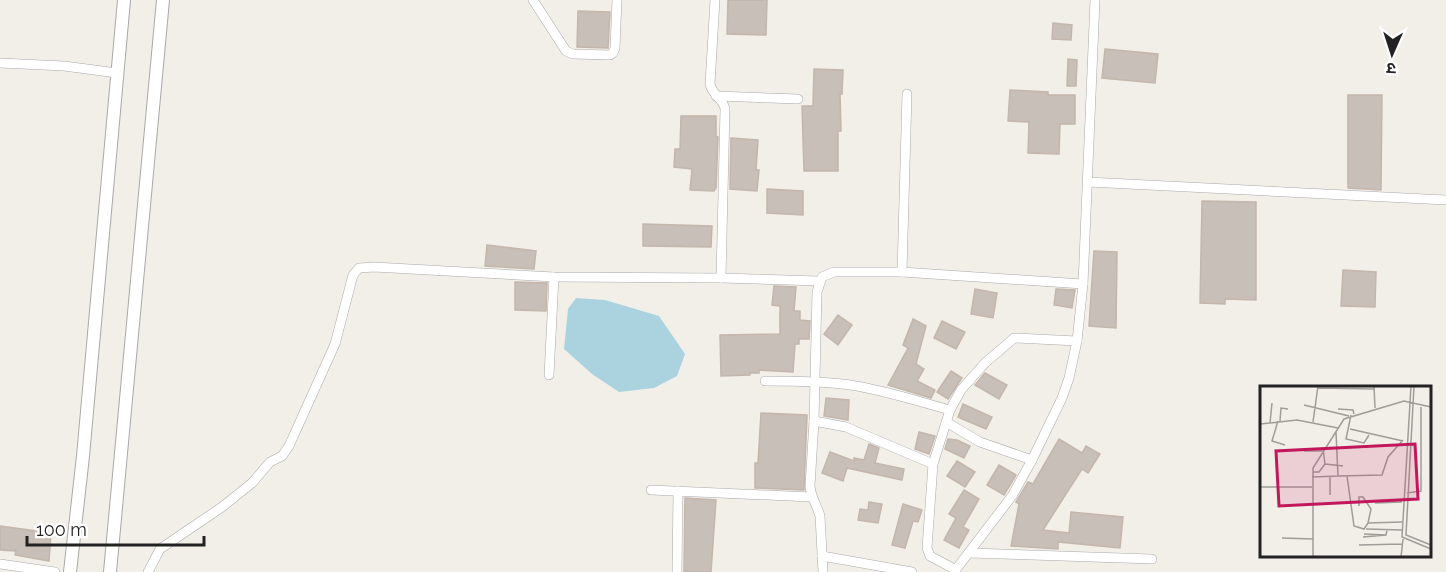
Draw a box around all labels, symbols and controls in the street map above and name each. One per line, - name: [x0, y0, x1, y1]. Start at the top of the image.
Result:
- north arrow: [1362, 24, 1422, 84]
- text: उ: [1385, 59, 1396, 78]
- inset map: [1260, 386, 1431, 557]
- scale bar: [27, 509, 204, 547]
- text: 100 m: [36, 519, 87, 540]

